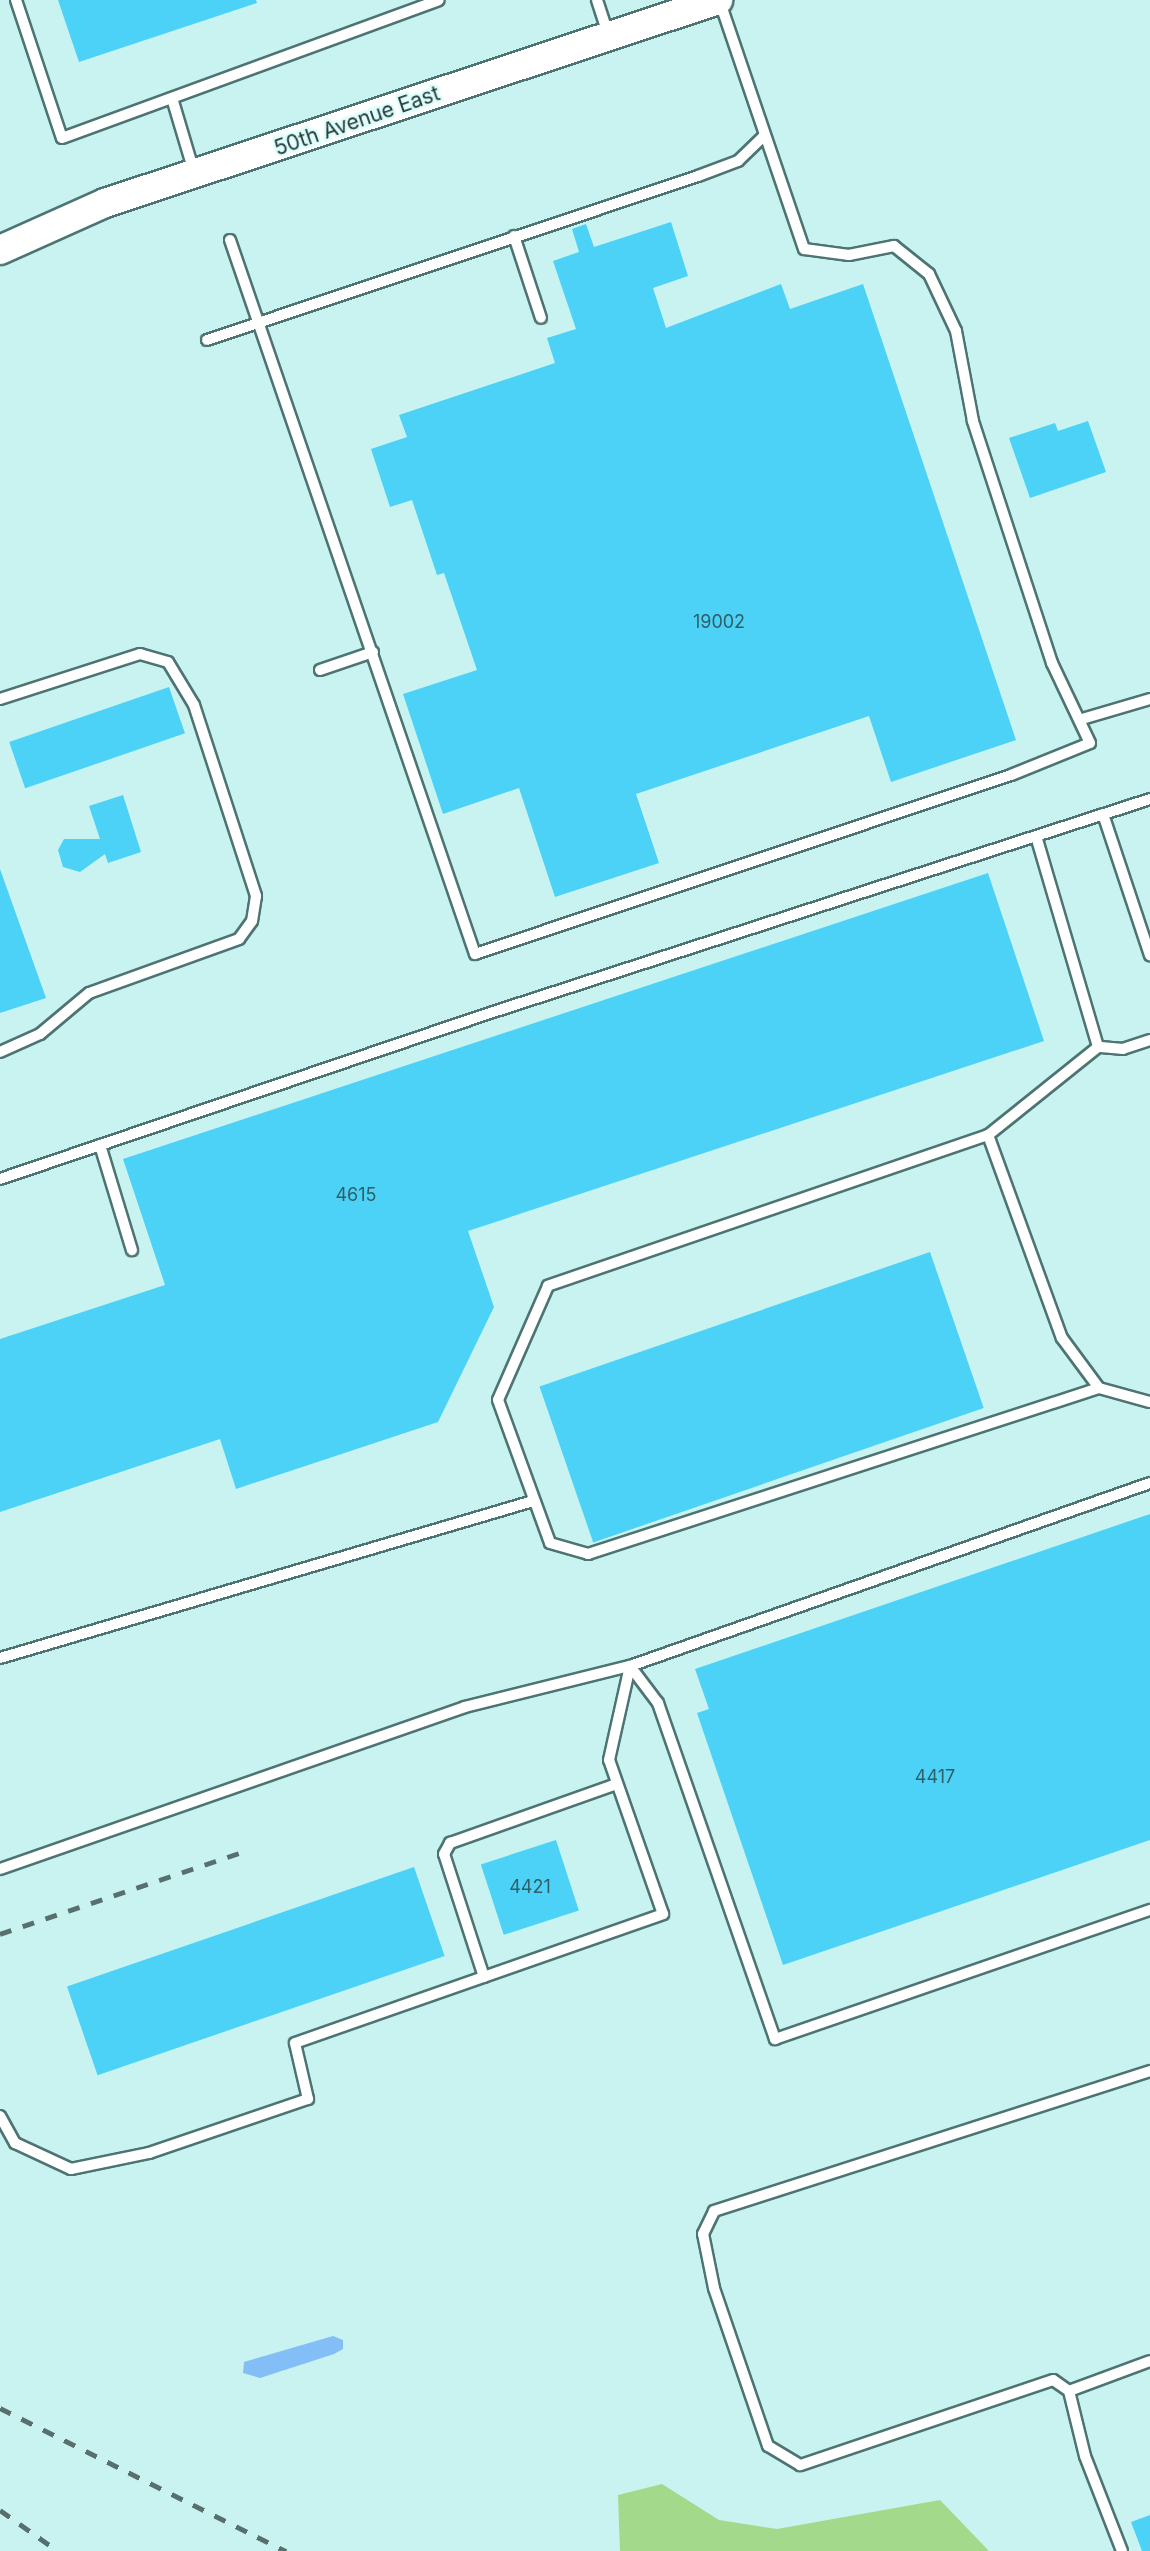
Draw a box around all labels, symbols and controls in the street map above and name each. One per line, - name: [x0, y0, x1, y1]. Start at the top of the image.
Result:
- street label: 50th Avenue East: [271, 81, 443, 161]
- house number: 19002: [693, 611, 745, 633]
- house number: 4615: [335, 1184, 377, 1206]
- house number: 4417: [915, 1766, 955, 1788]
- house number: 4421: [509, 1876, 551, 1898]

